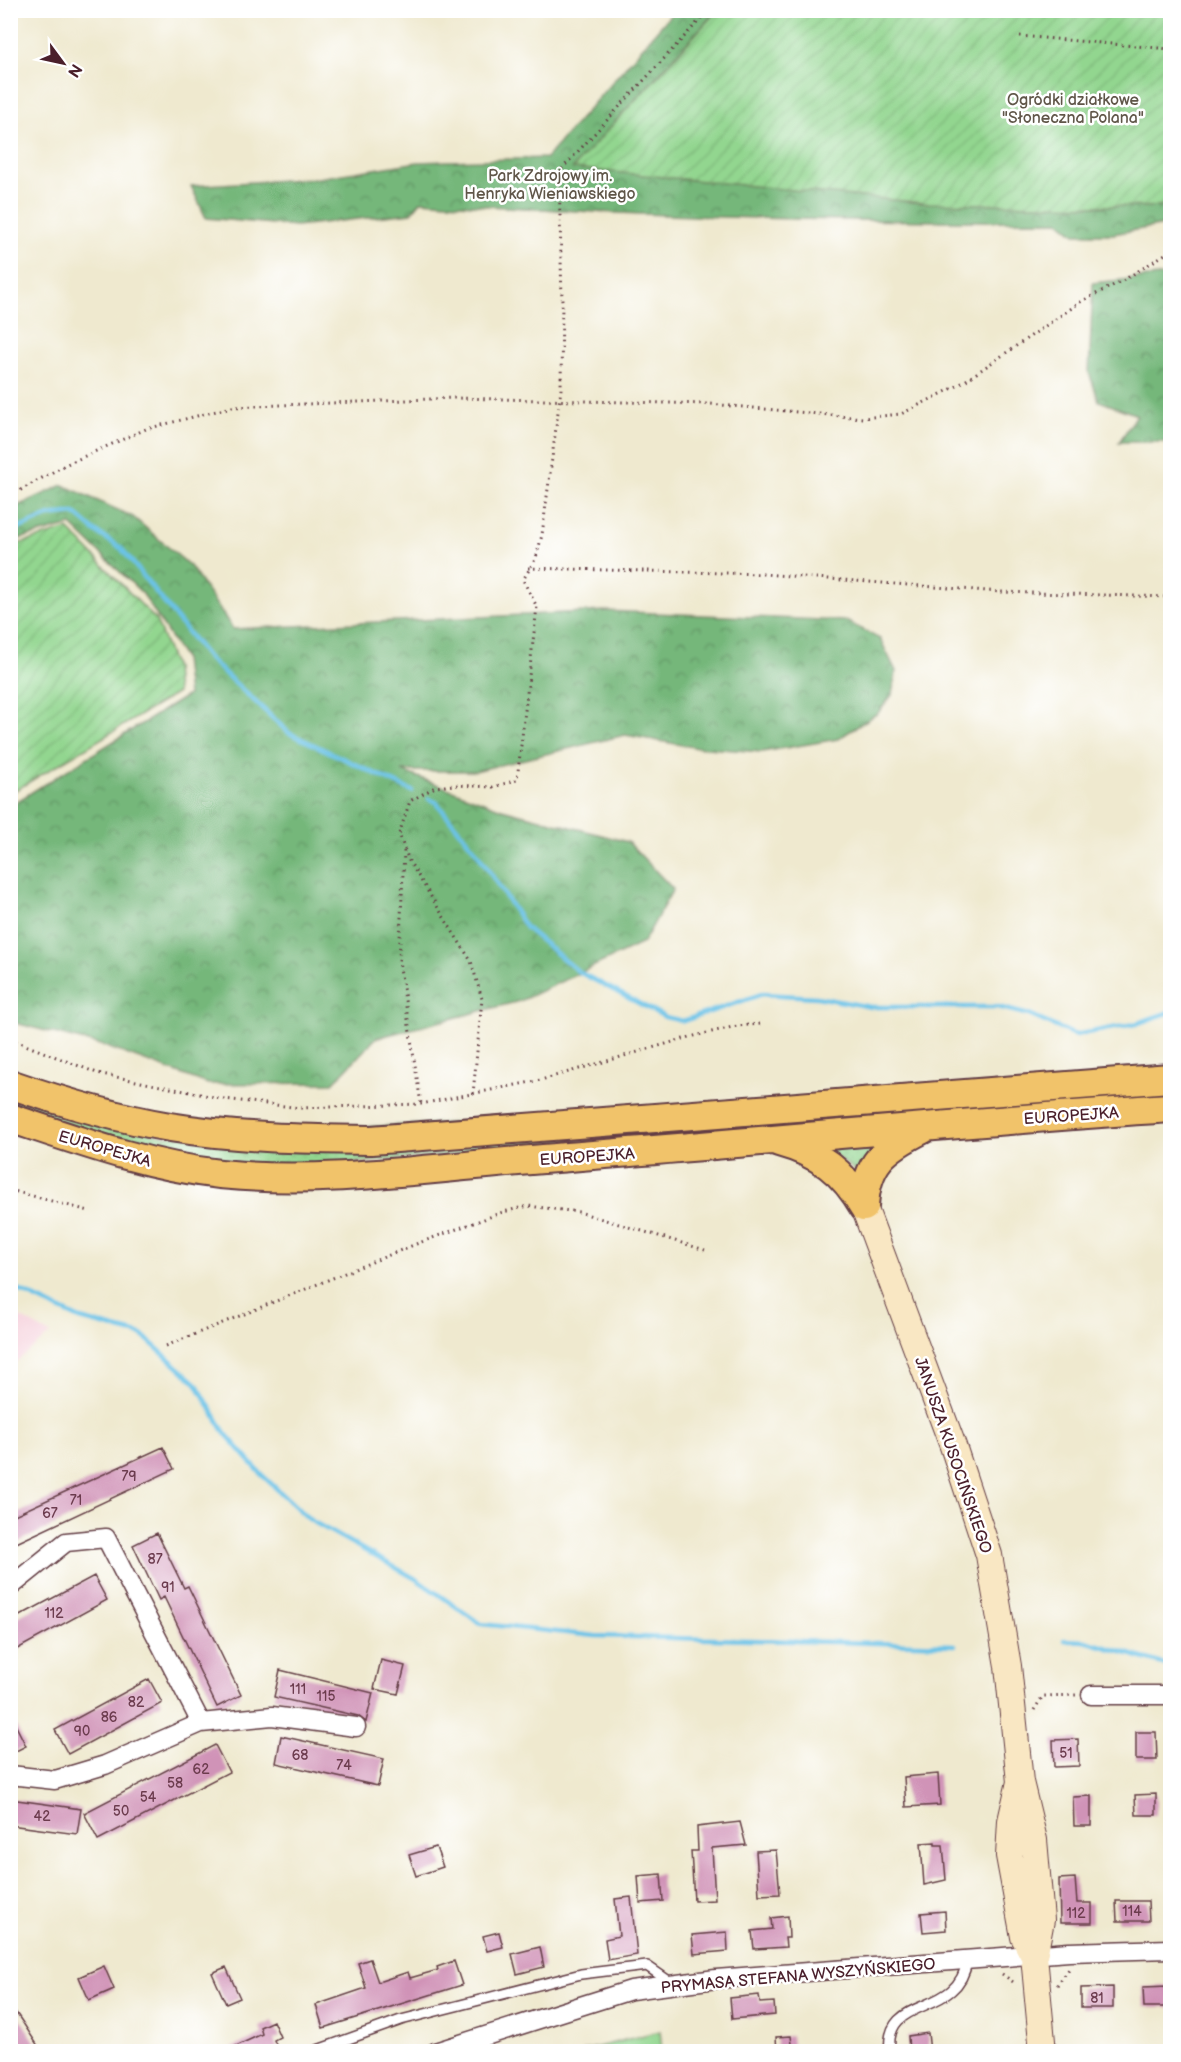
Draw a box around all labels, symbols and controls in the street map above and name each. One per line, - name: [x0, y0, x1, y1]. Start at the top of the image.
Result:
- north arrow: [33, 33, 93, 93]
- text: N: [63, 60, 86, 81]
- park label: Ogródki działkowe "Słoneczna Polana": [1002, 91, 1144, 128]
- park label: Park Zdrojowy im. Henryka Wieniawskiego: [464, 167, 636, 204]
- street label: EUROPEJKA: [1023, 1104, 1119, 1129]
- street label: EUROPEJKA: [56, 1127, 153, 1172]
- street label: EUROPEJKA: [539, 1145, 635, 1170]
- street label: JANUSZA KUSOCIŃSKIEGO: [910, 1354, 997, 1556]
- house number: 79: [122, 1468, 136, 1485]
- house number: 71: [70, 1492, 82, 1509]
- house number: 67: [42, 1505, 58, 1522]
- house number: 87: [147, 1551, 163, 1568]
- house number: 91: [161, 1579, 175, 1596]
- house number: 112: [44, 1605, 64, 1622]
- house number: 111: [290, 1681, 306, 1698]
- house number: 115: [317, 1688, 335, 1705]
- house number: 82: [128, 1694, 145, 1711]
- house number: 86: [101, 1709, 118, 1726]
- house number: 90: [74, 1723, 90, 1740]
- house number: 51: [1059, 1745, 1073, 1762]
- house number: 68: [292, 1747, 308, 1764]
- house number: 74: [336, 1757, 352, 1774]
- house number: 62: [193, 1761, 210, 1778]
- house number: 58: [167, 1775, 183, 1792]
- house number: 54: [140, 1789, 157, 1806]
- house number: 50: [113, 1803, 129, 1820]
- house number: 42: [34, 1808, 51, 1825]
- house number: 114: [1122, 1903, 1142, 1920]
- house number: 112: [1066, 1905, 1086, 1922]
- street label: PRYMASA STEFANA WYSZYŃSKIEGO: [660, 1953, 936, 1998]
- house number: 81: [1090, 1990, 1104, 2007]

